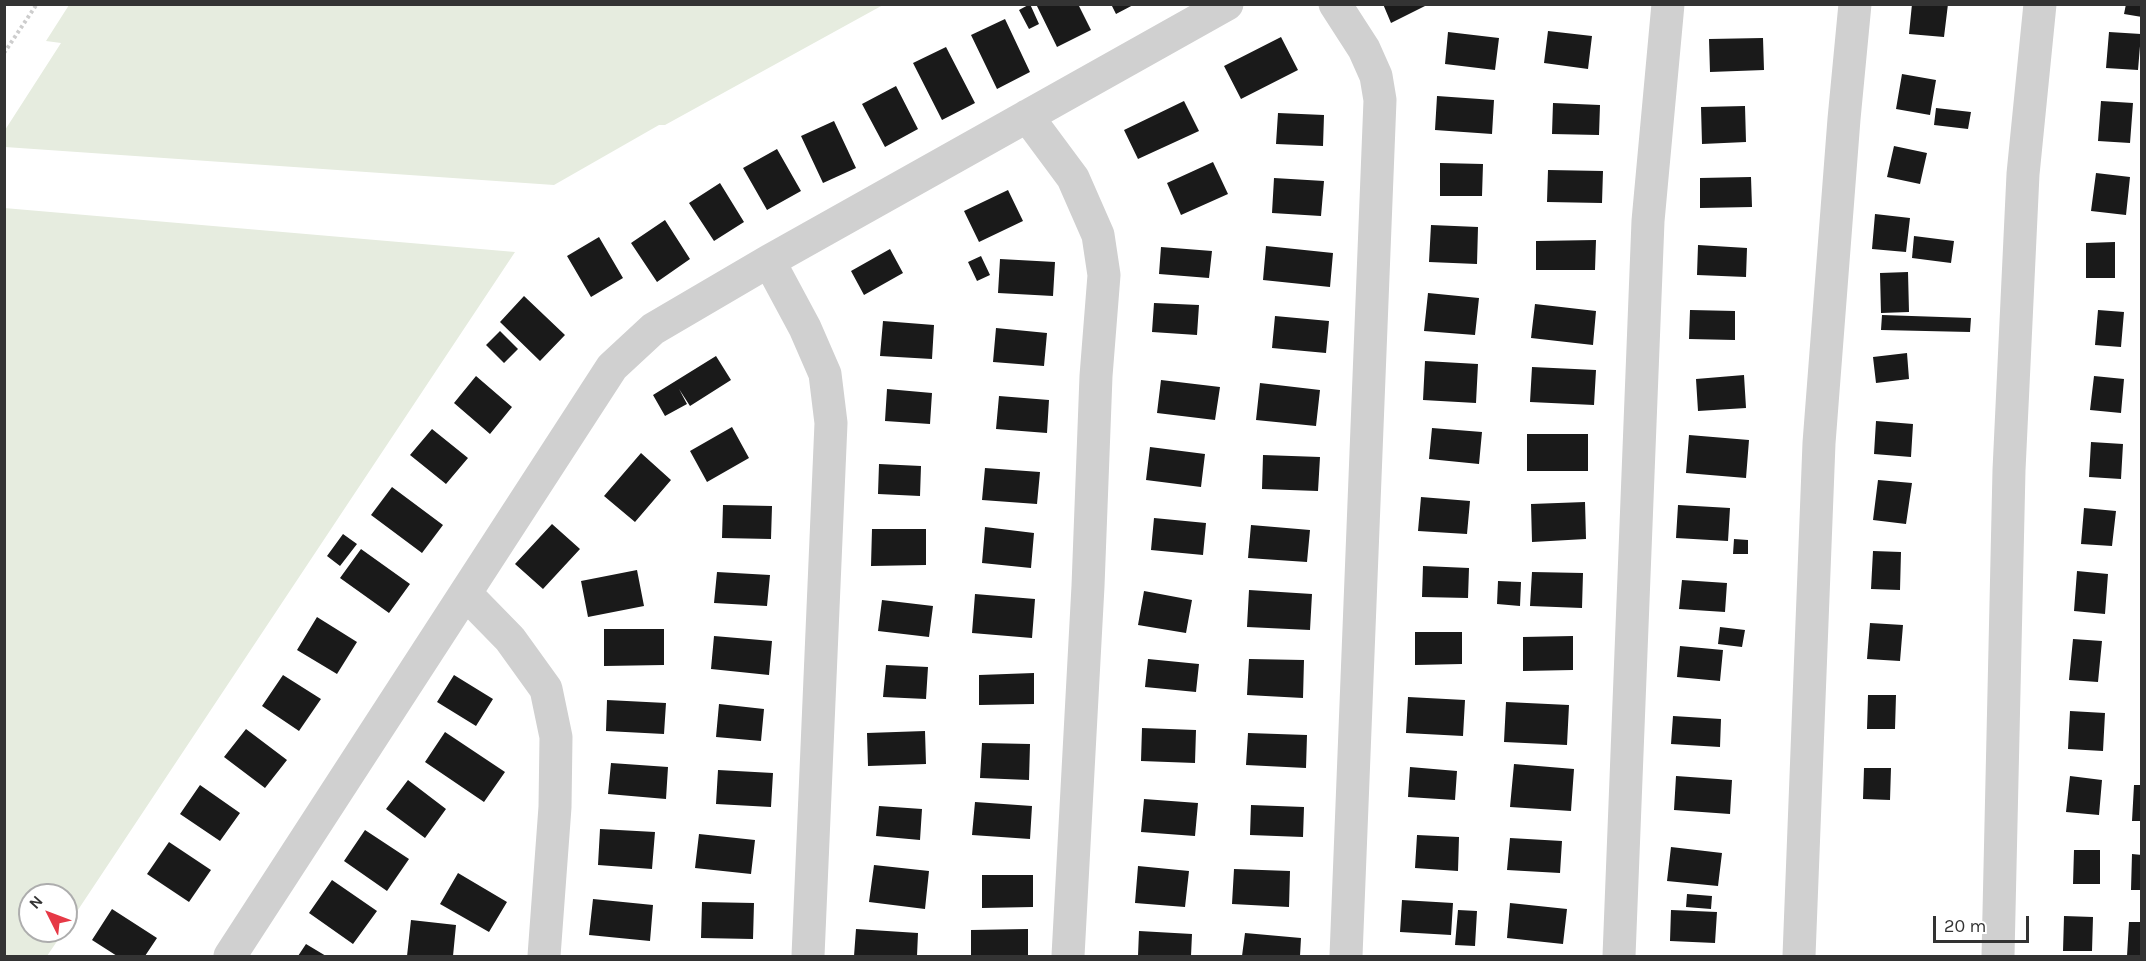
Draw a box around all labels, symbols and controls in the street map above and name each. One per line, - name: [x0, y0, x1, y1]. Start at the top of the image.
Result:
- north arrow: [18, 883, 78, 943]
- text: N: [25, 891, 47, 913]
- scale bar: [1936, 904, 2032, 942]
- text: 20 m: [1944, 915, 1986, 937]

